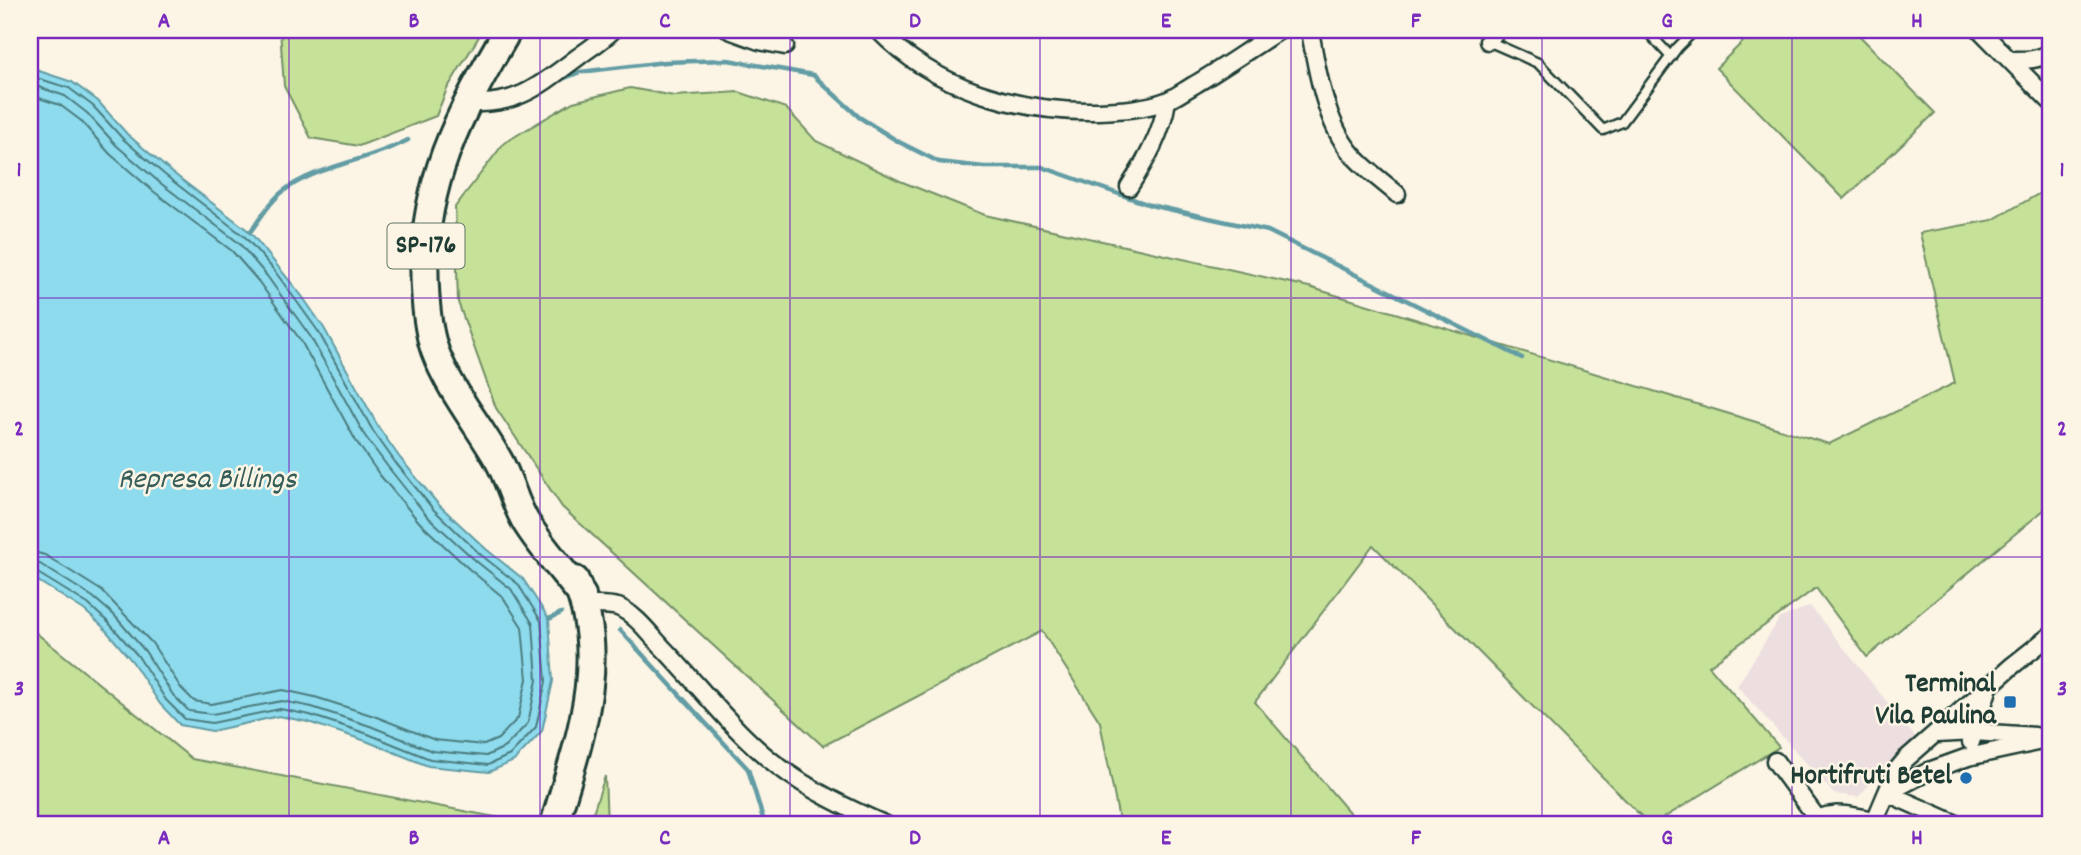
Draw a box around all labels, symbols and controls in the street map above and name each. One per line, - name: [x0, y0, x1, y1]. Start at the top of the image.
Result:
- text: A: [158, 6, 170, 39]
- text: B: [409, 6, 420, 39]
- text: C: [659, 6, 671, 39]
- text: D: [909, 6, 921, 39]
- text: E: [1161, 6, 1172, 39]
- text: F: [1411, 6, 1422, 39]
- text: G: [1661, 6, 1673, 39]
- text: H: [1911, 6, 1923, 39]
- text: 1: [16, 155, 22, 188]
- text: 1: [2059, 155, 2065, 188]
- road number: SP-176: [388, 224, 464, 268]
- text: 2: [14, 414, 24, 447]
- text: 2: [2057, 414, 2067, 447]
- water label: Represa Billings: [118, 460, 298, 503]
- place label: Terminal Vila Paulina: [1875, 666, 1997, 738]
- text: 3: [14, 674, 24, 707]
- text: 3: [2057, 674, 2067, 707]
- marker: Terminal Vila Paulina: [2002, 694, 2018, 710]
- place label: Hortifruti Betel: [1790, 758, 1952, 798]
- marker: Hortifruti Betel: [1958, 770, 1974, 786]
- text: A: [158, 823, 170, 855]
- text: B: [409, 823, 420, 855]
- text: C: [659, 823, 671, 855]
- text: D: [909, 823, 921, 855]
- text: E: [1161, 823, 1172, 855]
- text: F: [1411, 823, 1422, 855]
- text: G: [1661, 823, 1673, 855]
- text: H: [1911, 823, 1923, 855]

